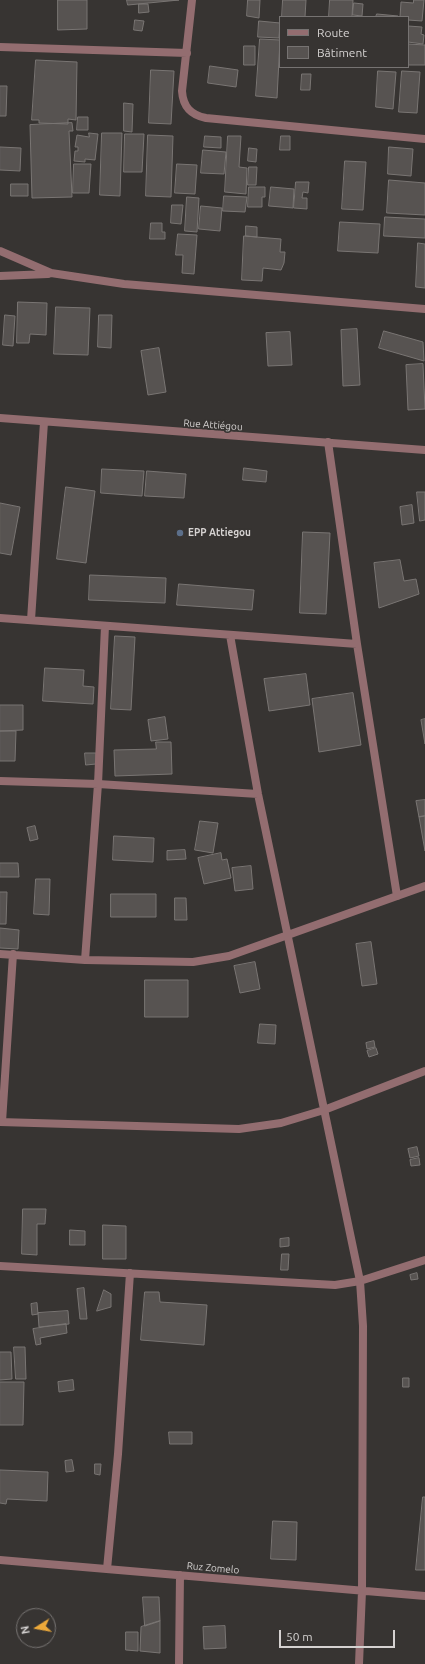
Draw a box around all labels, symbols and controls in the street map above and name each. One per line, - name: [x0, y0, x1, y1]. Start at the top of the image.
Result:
- legend: [279, 16, 409, 68]
- text: Route: [317, 26, 350, 39]
- text: Bâtiment: [317, 46, 367, 59]
- street label: Rue Attiégou: [183, 417, 243, 433]
- place label: EPP Attiegou: [188, 527, 251, 539]
- marker: EPP Attiegou: [175, 528, 185, 538]
- street label: Ruz Zomelo: [186, 1560, 240, 1576]
- north arrow: [16, 1608, 56, 1648]
- scale bar: [281, 1622, 397, 1648]
- text: N: [19, 1625, 32, 1635]
- text: 50 m: [286, 1630, 313, 1643]

